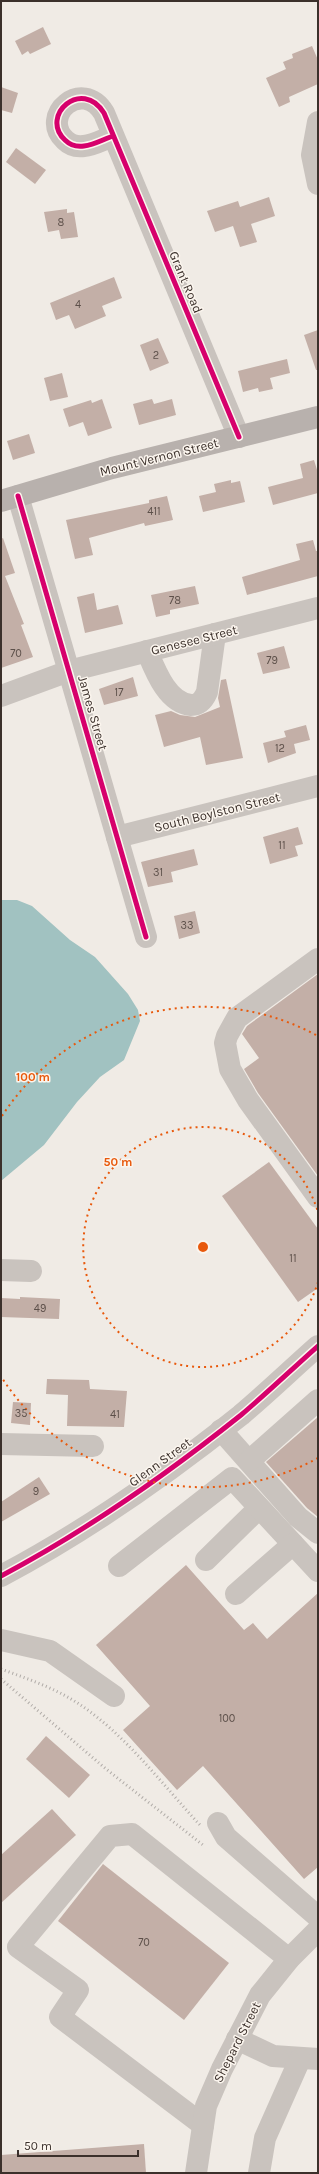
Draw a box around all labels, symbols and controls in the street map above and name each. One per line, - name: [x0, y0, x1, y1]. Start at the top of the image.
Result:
- house number: 8: [58, 216, 65, 229]
- street label: Grant Road: [166, 249, 206, 315]
- house number: 4: [75, 298, 81, 311]
- house number: 2: [153, 349, 159, 362]
- street label: Mount Vernon Street: [98, 435, 220, 479]
- house number: 411: [147, 505, 161, 518]
- house number: 78: [169, 594, 181, 607]
- street label: Genesee Street: [149, 622, 239, 658]
- house number: 70: [10, 647, 22, 660]
- house number: 79: [266, 654, 278, 667]
- street label: James Street: [75, 674, 111, 752]
- house number: 17: [115, 686, 123, 699]
- house number: 12: [275, 742, 285, 755]
- street label: South Boylston Street: [153, 789, 281, 835]
- house number: 11: [278, 839, 286, 852]
- house number: 31: [153, 866, 163, 879]
- house number: 33: [181, 919, 194, 932]
- text: 100 m: [16, 1070, 50, 1084]
- text: 50 m: [104, 1155, 133, 1169]
- centre of rings: [196, 1240, 210, 1254]
- house number: 11: [289, 1252, 297, 1265]
- house number: 49: [34, 1302, 46, 1315]
- house number: 35: [15, 1407, 27, 1420]
- house number: 41: [110, 1408, 120, 1421]
- street label: Glenn Street: [126, 1434, 194, 1490]
- house number: 9: [33, 1485, 39, 1498]
- house number: 100: [219, 1712, 235, 1725]
- house number: 70: [138, 1936, 150, 1949]
- street label: Shepard Street: [210, 1999, 264, 2085]
- scale bar: [18, 2132, 138, 2158]
- text: 50 m: [24, 2139, 52, 2153]

